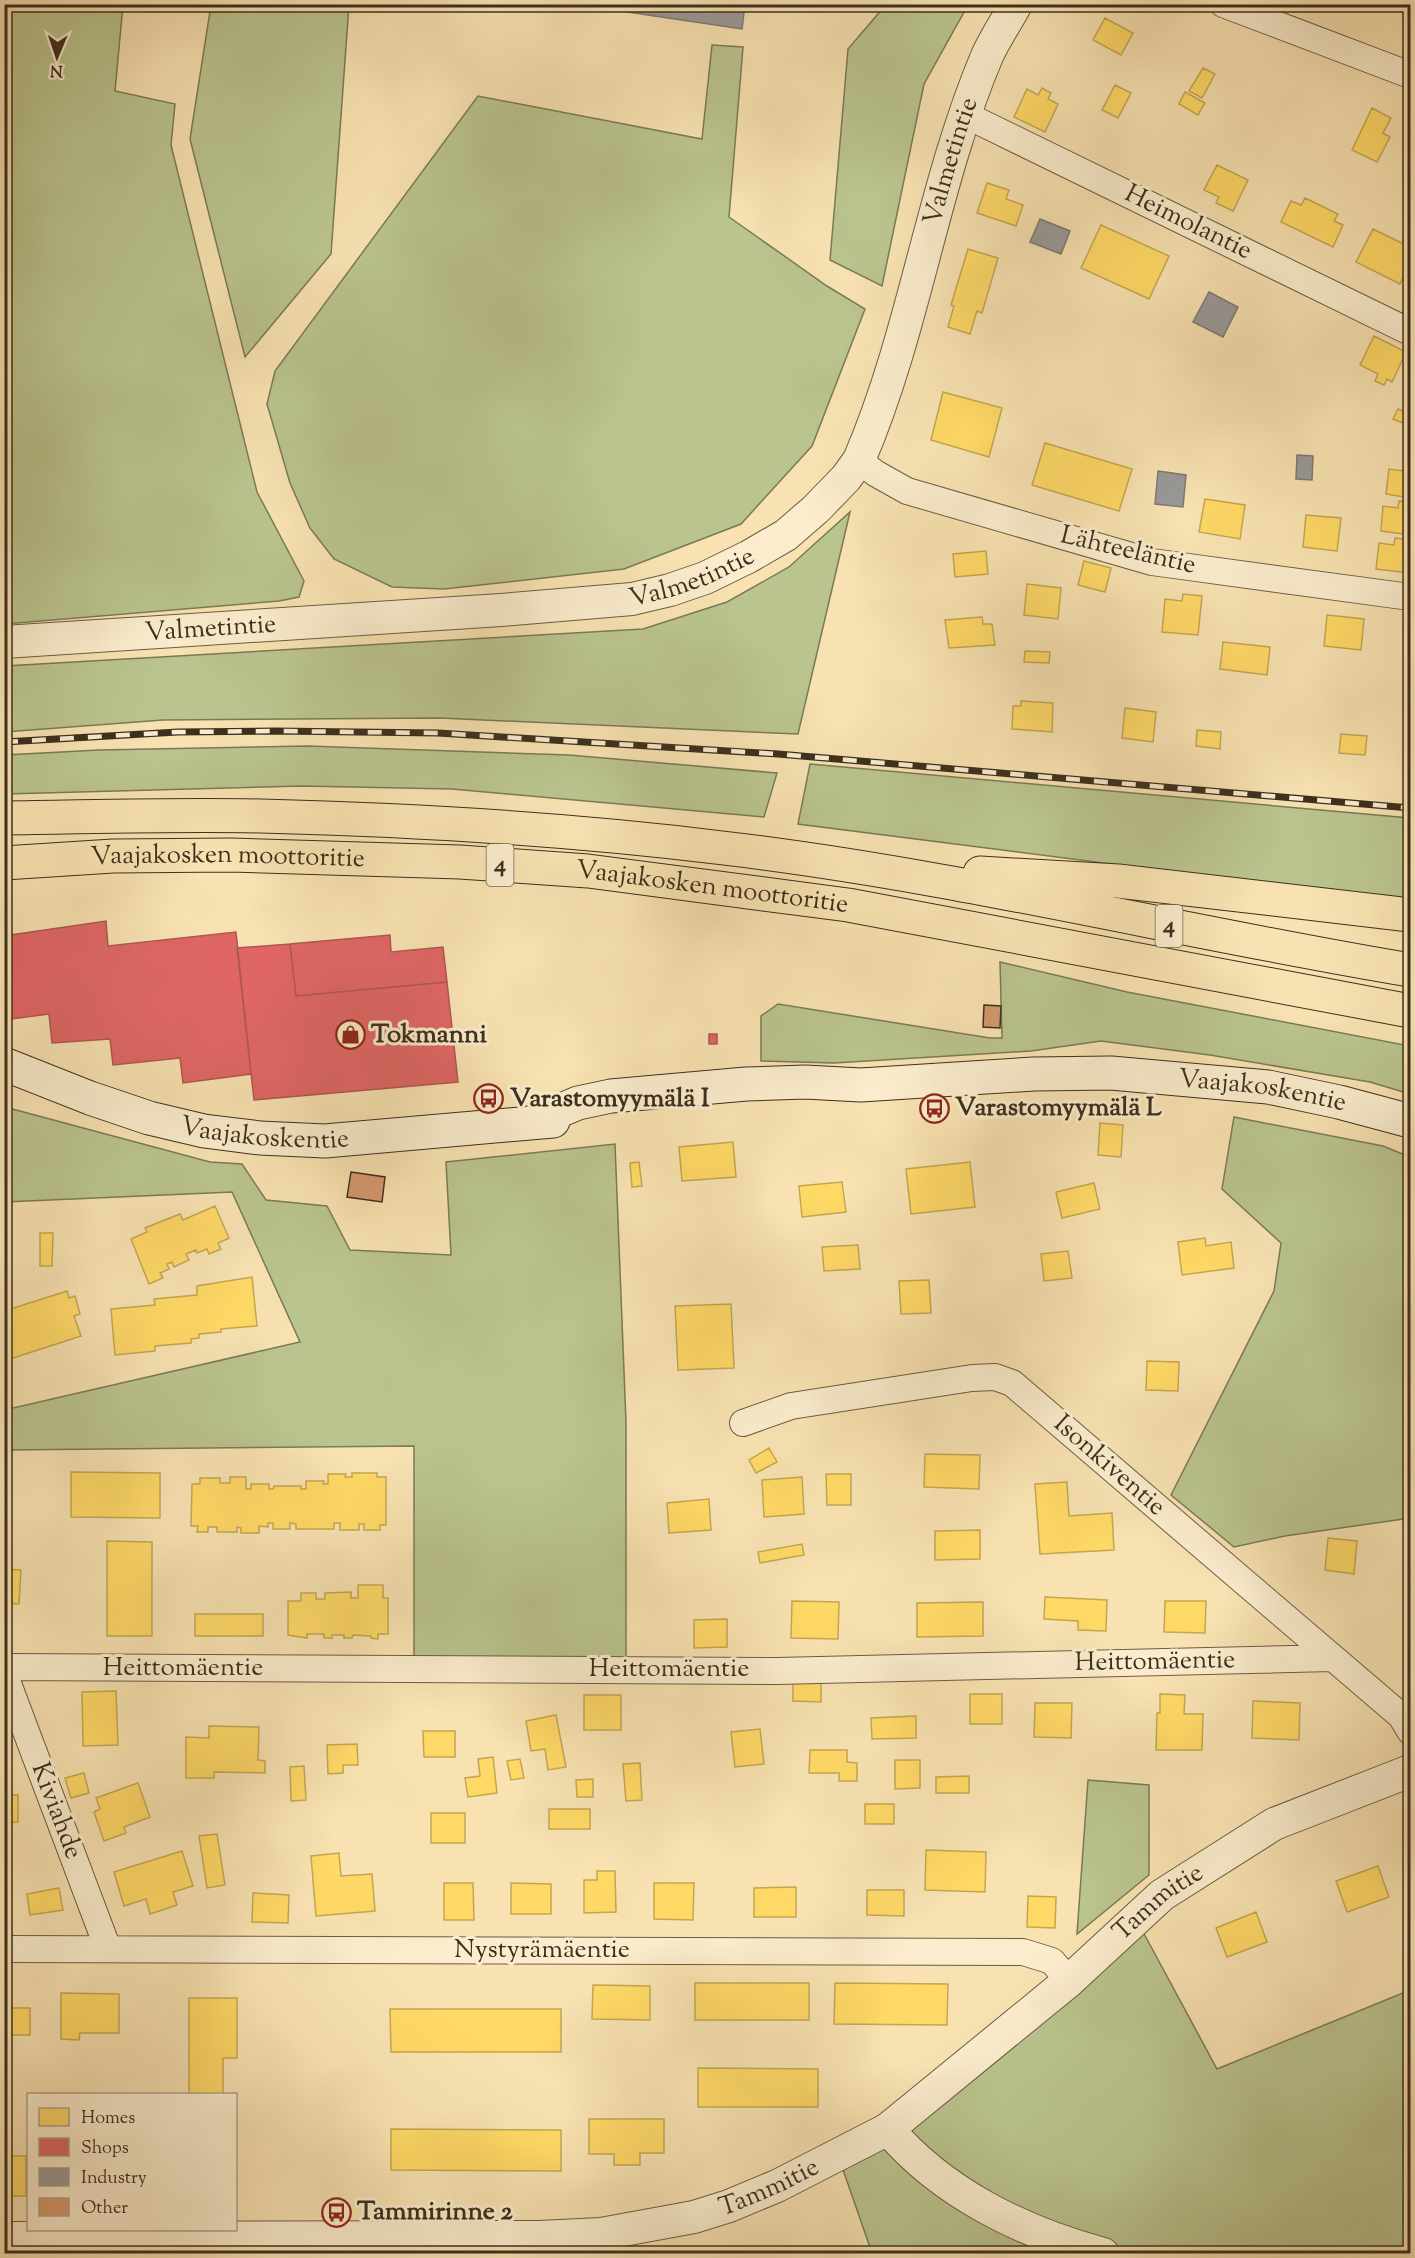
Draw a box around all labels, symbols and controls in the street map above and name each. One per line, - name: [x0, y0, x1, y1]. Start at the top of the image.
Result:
- north arrow: [27, 27, 87, 87]
- text: N: [50, 58, 63, 81]
- street label: Valmetintie: [914, 92, 988, 229]
- street label: Heimolantie: [1118, 176, 1258, 270]
- street label: Lähteeläntie: [1056, 517, 1200, 585]
- street label: Valmetintie: [625, 538, 761, 618]
- street label: Valmetintie: [144, 606, 277, 651]
- street label: Vaajakosken moottoritie: [90, 836, 365, 878]
- road number: 4: [486, 844, 514, 886]
- street label: Vaajakosken moottoritie: [575, 852, 851, 923]
- road number: 4: [1156, 905, 1182, 947]
- place label: Tokmanni: [371, 1017, 487, 1054]
- shop icon: Tokmanni: [334, 1019, 366, 1051]
- street label: Vaajakoskentie: [1177, 1061, 1351, 1122]
- place label: Varastomyymälä I: [510, 1081, 710, 1118]
- bus stop icon: Varastomyymälä I: [473, 1083, 505, 1115]
- place label: Varastomyymälä L: [955, 1090, 1162, 1127]
- bus stop icon: Varastomyymälä L: [918, 1092, 950, 1124]
- street label: Vaajakoskentie: [176, 1107, 351, 1160]
- street label: Isonkiventie: [1045, 1407, 1173, 1525]
- street label: Heittomäentie: [1074, 1642, 1236, 1682]
- street label: Heittomäentie: [103, 1650, 263, 1687]
- street label: Heittomäentie: [589, 1651, 749, 1688]
- street label: Kiviahde: [21, 1757, 91, 1865]
- street label: Tammitie: [1105, 1855, 1211, 1950]
- street label: Nystyrämäentie: [454, 1932, 630, 1969]
- legend: [27, 2093, 237, 2231]
- text: Homes: [81, 2106, 135, 2132]
- text: Shops: [81, 2136, 129, 2162]
- street label: Tammitie: [714, 2149, 825, 2227]
- text: Industry: [81, 2166, 147, 2192]
- place label: Tammirinne 2: [357, 2194, 513, 2231]
- text: Other: [81, 2196, 128, 2222]
- bus stop icon: Tammirinne 2: [320, 2196, 352, 2228]

